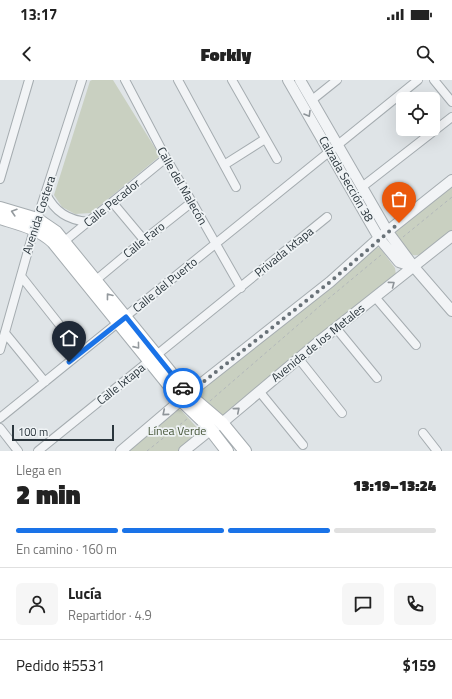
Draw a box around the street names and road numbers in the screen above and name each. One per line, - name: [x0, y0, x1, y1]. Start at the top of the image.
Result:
- street label: Calzada Sección 38: [314, 132, 379, 225]
- street label: Calle del Malecón: [152, 143, 213, 228]
- street label: Avenida Costera: [17, 173, 60, 257]
- street label: Calle Pecador: [79, 174, 144, 231]
- street label: Calle Faro: [119, 217, 169, 262]
- street label: Privada Ixtapa: [250, 222, 317, 282]
- street label: Calle del Puerto: [128, 252, 201, 317]
- street label: Avenida de los Metales: [267, 299, 369, 386]
- street label: Calle Ixtapa: [92, 358, 149, 409]

